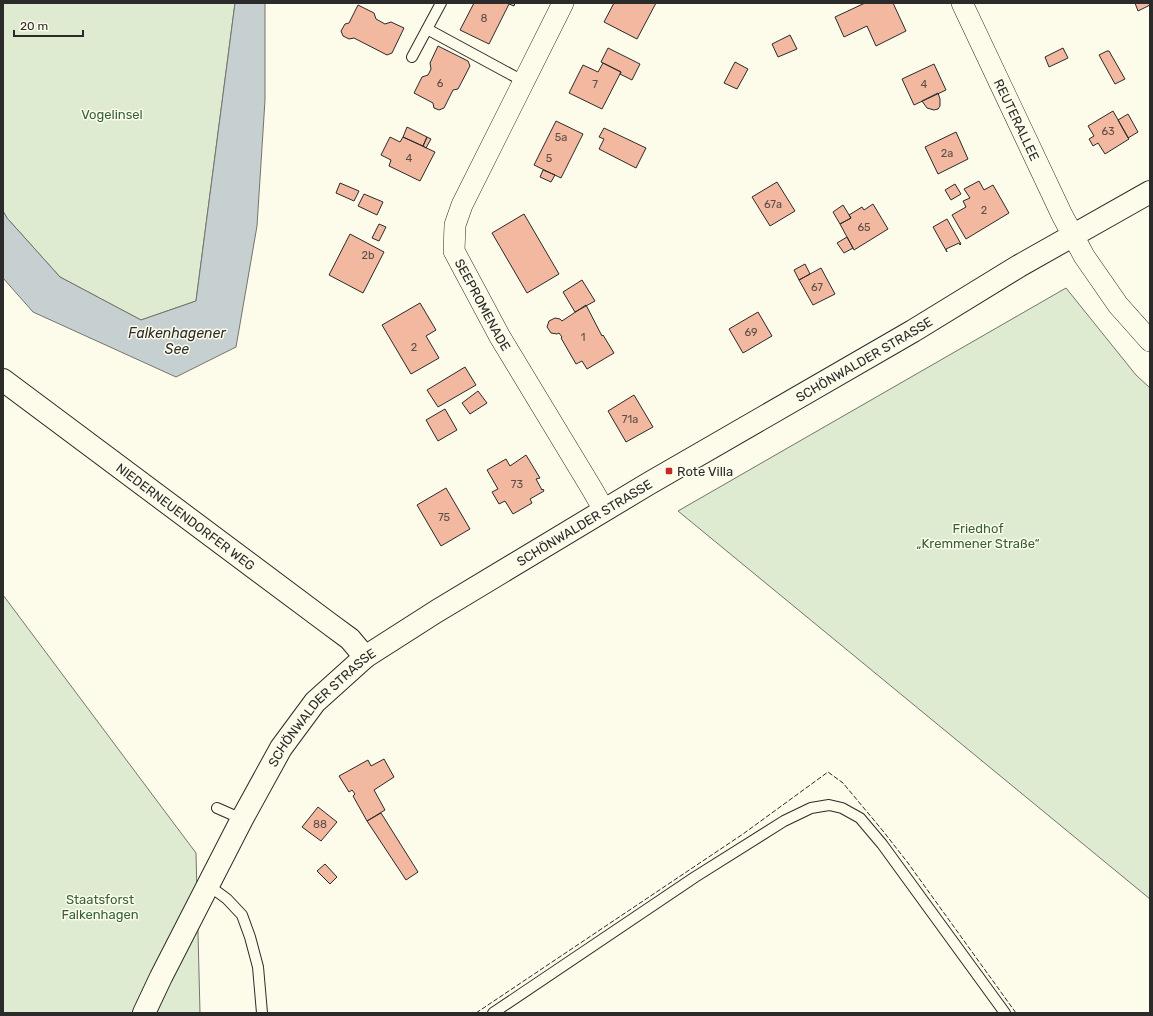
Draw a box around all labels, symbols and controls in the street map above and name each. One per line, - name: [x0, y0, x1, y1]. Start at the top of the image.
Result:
- scale bar: [14, 12, 83, 38]
- house number: 8: [481, 12, 488, 25]
- text: 20 m: [20, 19, 48, 33]
- street label: REUTERALLEE: [991, 76, 1043, 163]
- house number: 6: [437, 77, 444, 90]
- house number: 7: [592, 78, 598, 91]
- house number: 4: [921, 78, 928, 91]
- park label: Vogelinsel: [81, 107, 143, 123]
- house number: 63: [1101, 125, 1115, 138]
- house number: 5a: [555, 131, 567, 144]
- house number: 2a: [941, 147, 953, 160]
- house number: 4: [406, 152, 413, 165]
- house number: 5: [546, 152, 553, 165]
- house number: 67a: [764, 198, 782, 211]
- house number: 2: [981, 204, 987, 217]
- house number: 65: [857, 221, 871, 234]
- house number: 2b: [361, 249, 375, 262]
- street label: SEEPROMENADE: [452, 256, 514, 353]
- house number: 67: [811, 281, 823, 294]
- street label: SCHÖNWALDER STRASSE: [793, 314, 935, 405]
- water label: Falkenhagener See: [128, 325, 226, 358]
- house number: 69: [744, 326, 758, 339]
- house number: 1: [581, 331, 585, 344]
- house number: 2: [411, 341, 417, 354]
- house number: 71a: [622, 413, 638, 426]
- street label: NIEDERNEUENDORFER WEG: [113, 460, 258, 573]
- place label: Rote Villa: [677, 464, 733, 479]
- marker: Rote Villa: [664, 466, 674, 476]
- street label: SCHÖNWALDER STRASSE: [514, 476, 655, 569]
- house number: 73: [511, 478, 524, 491]
- house number: 75: [438, 511, 451, 524]
- park label: Friedhof „Kremmener Straße“: [916, 521, 1040, 551]
- street label: SCHÖNWALDER STRASSE: [265, 645, 378, 769]
- house number: 88: [313, 818, 327, 831]
- park label: Staatsforst Falkenhagen: [61, 892, 139, 923]

